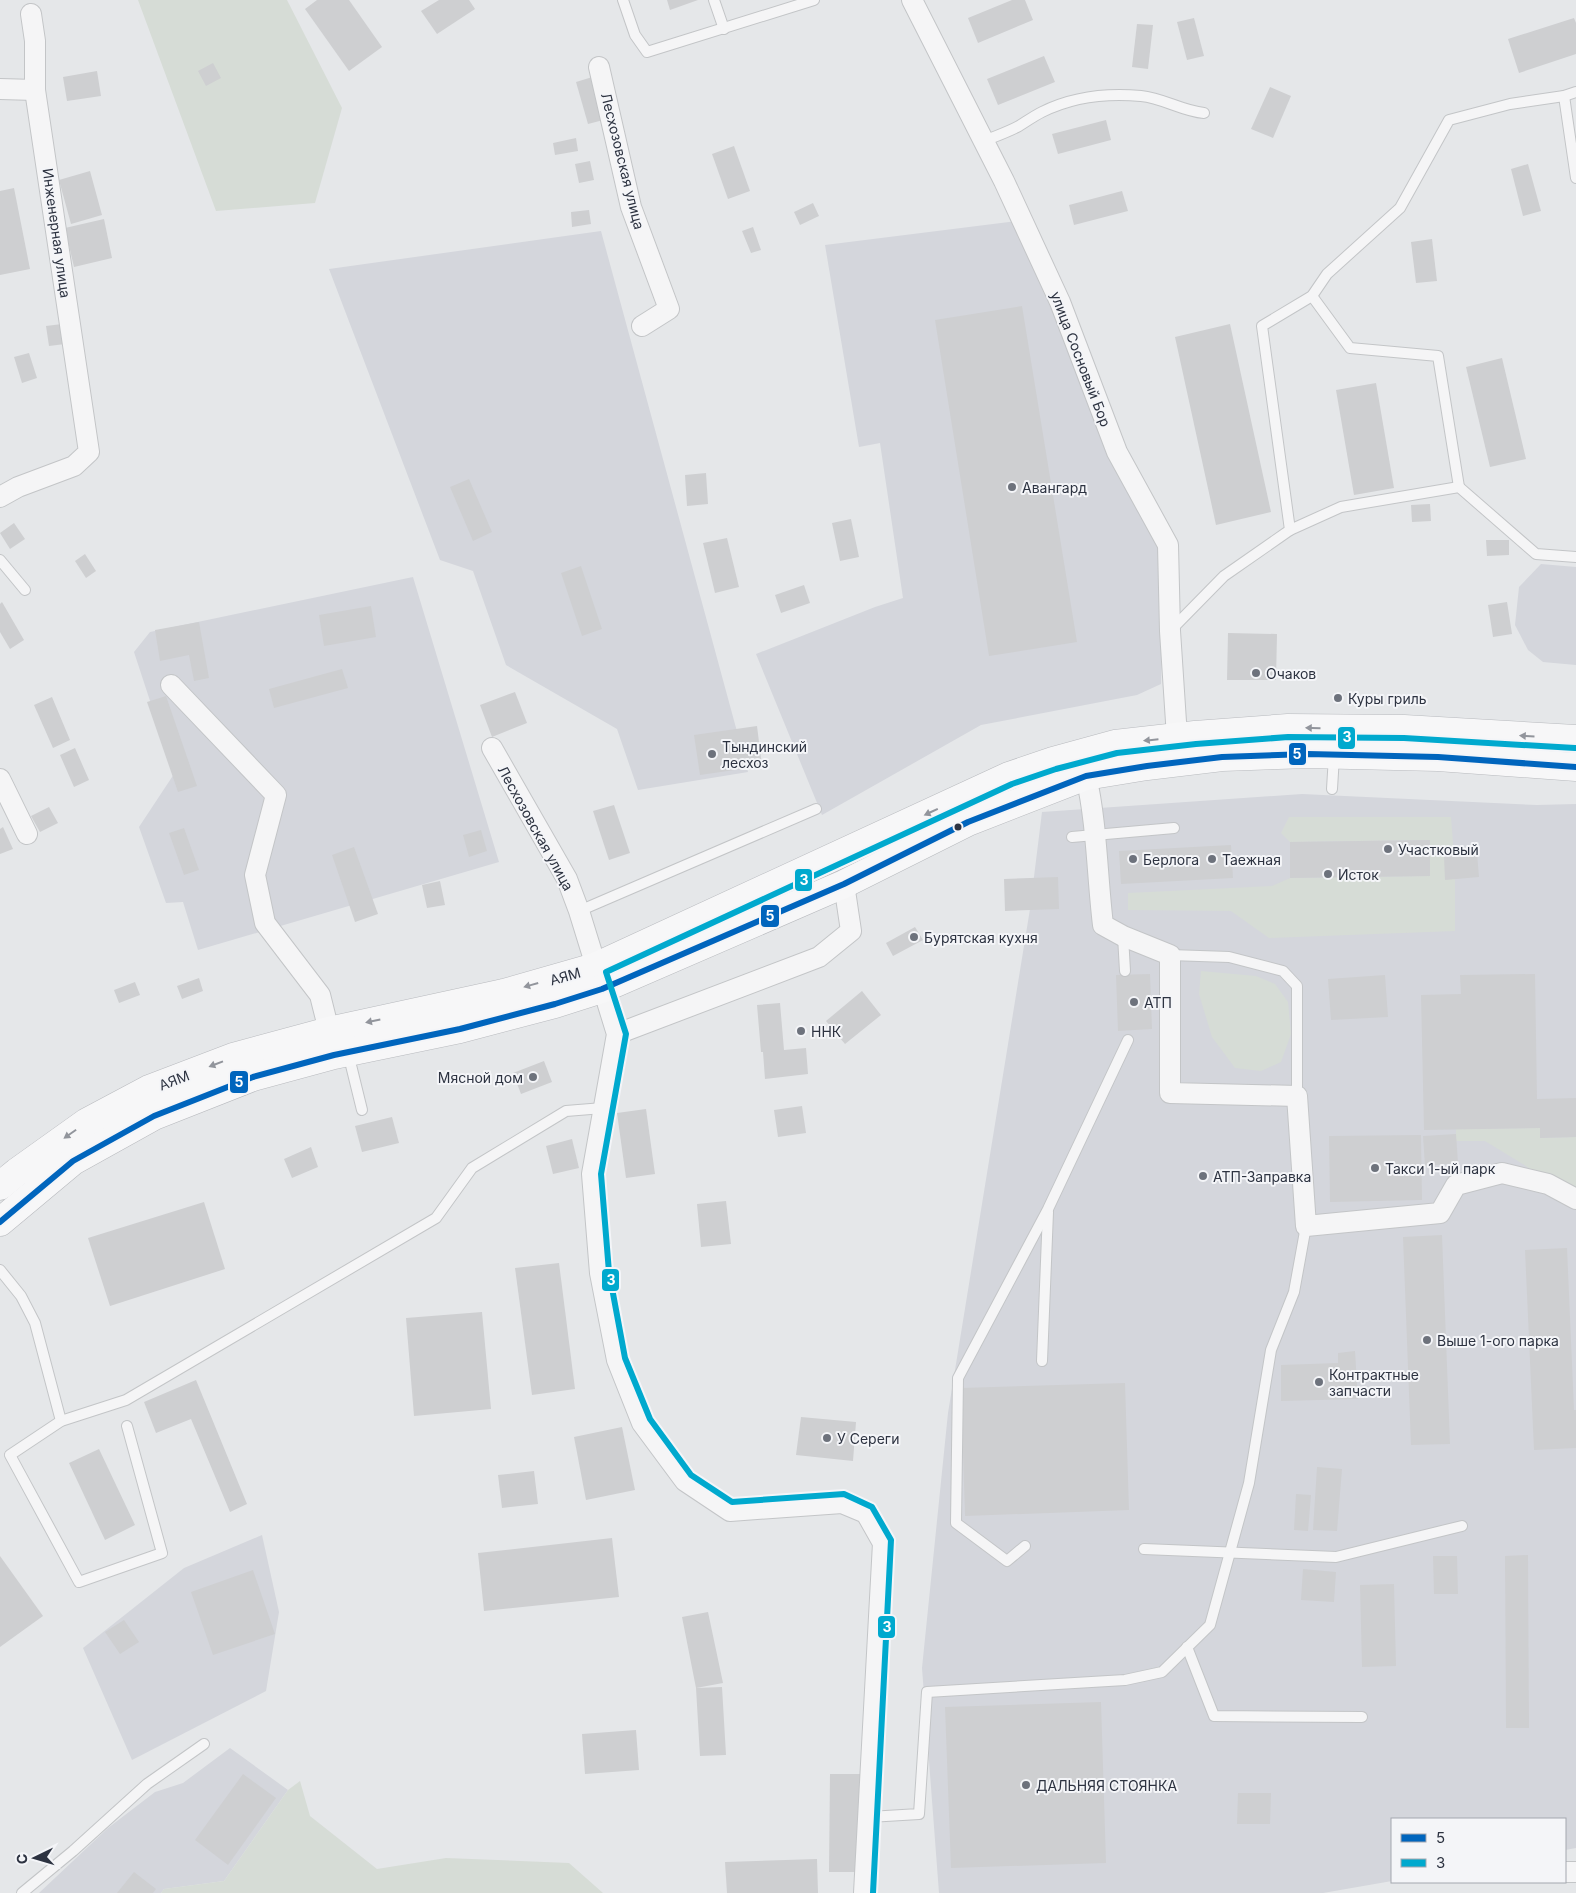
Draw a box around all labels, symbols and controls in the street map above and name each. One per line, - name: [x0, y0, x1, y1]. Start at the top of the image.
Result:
- street label: Лесхозовская улица: [598, 91, 648, 231]
- street label: Инженерная улица: [39, 167, 75, 299]
- street label: улица Сосновый Бор: [1047, 289, 1115, 429]
- place label: Авангард: [1022, 479, 1087, 496]
- marker: Авангард: [1006, 481, 1018, 493]
- place label: Очаков: [1266, 665, 1316, 682]
- marker: Очаков: [1250, 667, 1262, 679]
- place label: Куры гриль: [1348, 690, 1427, 707]
- marker: Куры гриль: [1332, 692, 1344, 704]
- one-way arrow: [1304, 724, 1320, 732]
- line badge: 3: [1337, 726, 1356, 750]
- text: 3: [1342, 728, 1352, 745]
- one-way arrow: [1519, 732, 1535, 740]
- one-way arrow: [1142, 736, 1158, 744]
- place label: Тындинский лесхоз: [722, 738, 807, 771]
- line badge: 5: [1288, 742, 1307, 766]
- text: 5: [1293, 745, 1302, 762]
- marker: Тындинский лесхоз: [706, 748, 718, 760]
- street label: Лесхозовская улица: [495, 763, 577, 893]
- one-way arrow: [924, 808, 938, 816]
- unlabelled marker: [953, 822, 963, 832]
- place label: Участковый: [1398, 841, 1479, 858]
- marker: Участковый: [1382, 843, 1394, 855]
- place label: Берлога: [1143, 851, 1199, 868]
- place label: Таежная: [1222, 851, 1281, 868]
- marker: Берлога: [1127, 853, 1139, 865]
- marker: Таежная: [1206, 853, 1218, 865]
- place label: Исток: [1338, 866, 1379, 883]
- line badge: 3: [794, 868, 813, 892]
- marker: Исток: [1322, 868, 1334, 880]
- text: 3: [799, 871, 809, 888]
- line badge: 5: [760, 904, 780, 928]
- text: 5: [766, 907, 775, 924]
- place label: Бурятская кухня: [924, 929, 1038, 946]
- marker: Бурятская кухня: [908, 931, 920, 943]
- street label: АЯМ: [548, 964, 582, 988]
- one-way arrow: [524, 981, 539, 989]
- place label: АТП: [1144, 994, 1172, 1011]
- marker: АТП: [1128, 996, 1140, 1008]
- one-way arrow: [366, 1017, 381, 1025]
- place label: ННК: [811, 1023, 842, 1040]
- marker: ННК: [795, 1025, 807, 1037]
- one-way arrow: [209, 1060, 224, 1068]
- street label: АЯМ: [156, 1066, 192, 1094]
- place label: Мясной дом: [438, 1069, 523, 1086]
- line badge: 5: [229, 1070, 249, 1094]
- marker: Мясной дом: [527, 1071, 539, 1083]
- text: 5: [235, 1073, 244, 1090]
- one-way arrow: [64, 1129, 77, 1139]
- place label: Такси 1-ый парк: [1385, 1160, 1496, 1177]
- marker: Такси 1-ый парк: [1369, 1162, 1381, 1174]
- place label: АТП-Заправка: [1213, 1168, 1311, 1185]
- marker: АТП-Заправка: [1197, 1170, 1209, 1182]
- line badge: 3: [601, 1268, 620, 1292]
- text: 3: [606, 1271, 616, 1288]
- place label: Выше 1-ого парка: [1437, 1332, 1559, 1349]
- marker: Выше 1-ого парка: [1421, 1334, 1433, 1346]
- place label: Контрактные запчасти: [1329, 1366, 1419, 1399]
- marker: Контрактные запчасти: [1313, 1376, 1325, 1388]
- place label: У Сереги: [837, 1430, 899, 1447]
- marker: У Сереги: [821, 1432, 833, 1444]
- line badge: 3: [877, 1615, 896, 1639]
- text: 3: [882, 1618, 892, 1635]
- place label: ДАЛЬНЯЯ СТОЯНКА: [1036, 1777, 1177, 1794]
- marker: ДАЛЬНЯЯ СТОЯНКА: [1020, 1779, 1032, 1791]
- legend: [1391, 1818, 1566, 1883]
- text: 5: [1436, 1828, 1445, 1847]
- north arrow: [10, 1833, 60, 1883]
- text: С: [13, 1853, 30, 1865]
- text: 3: [1436, 1853, 1445, 1872]

